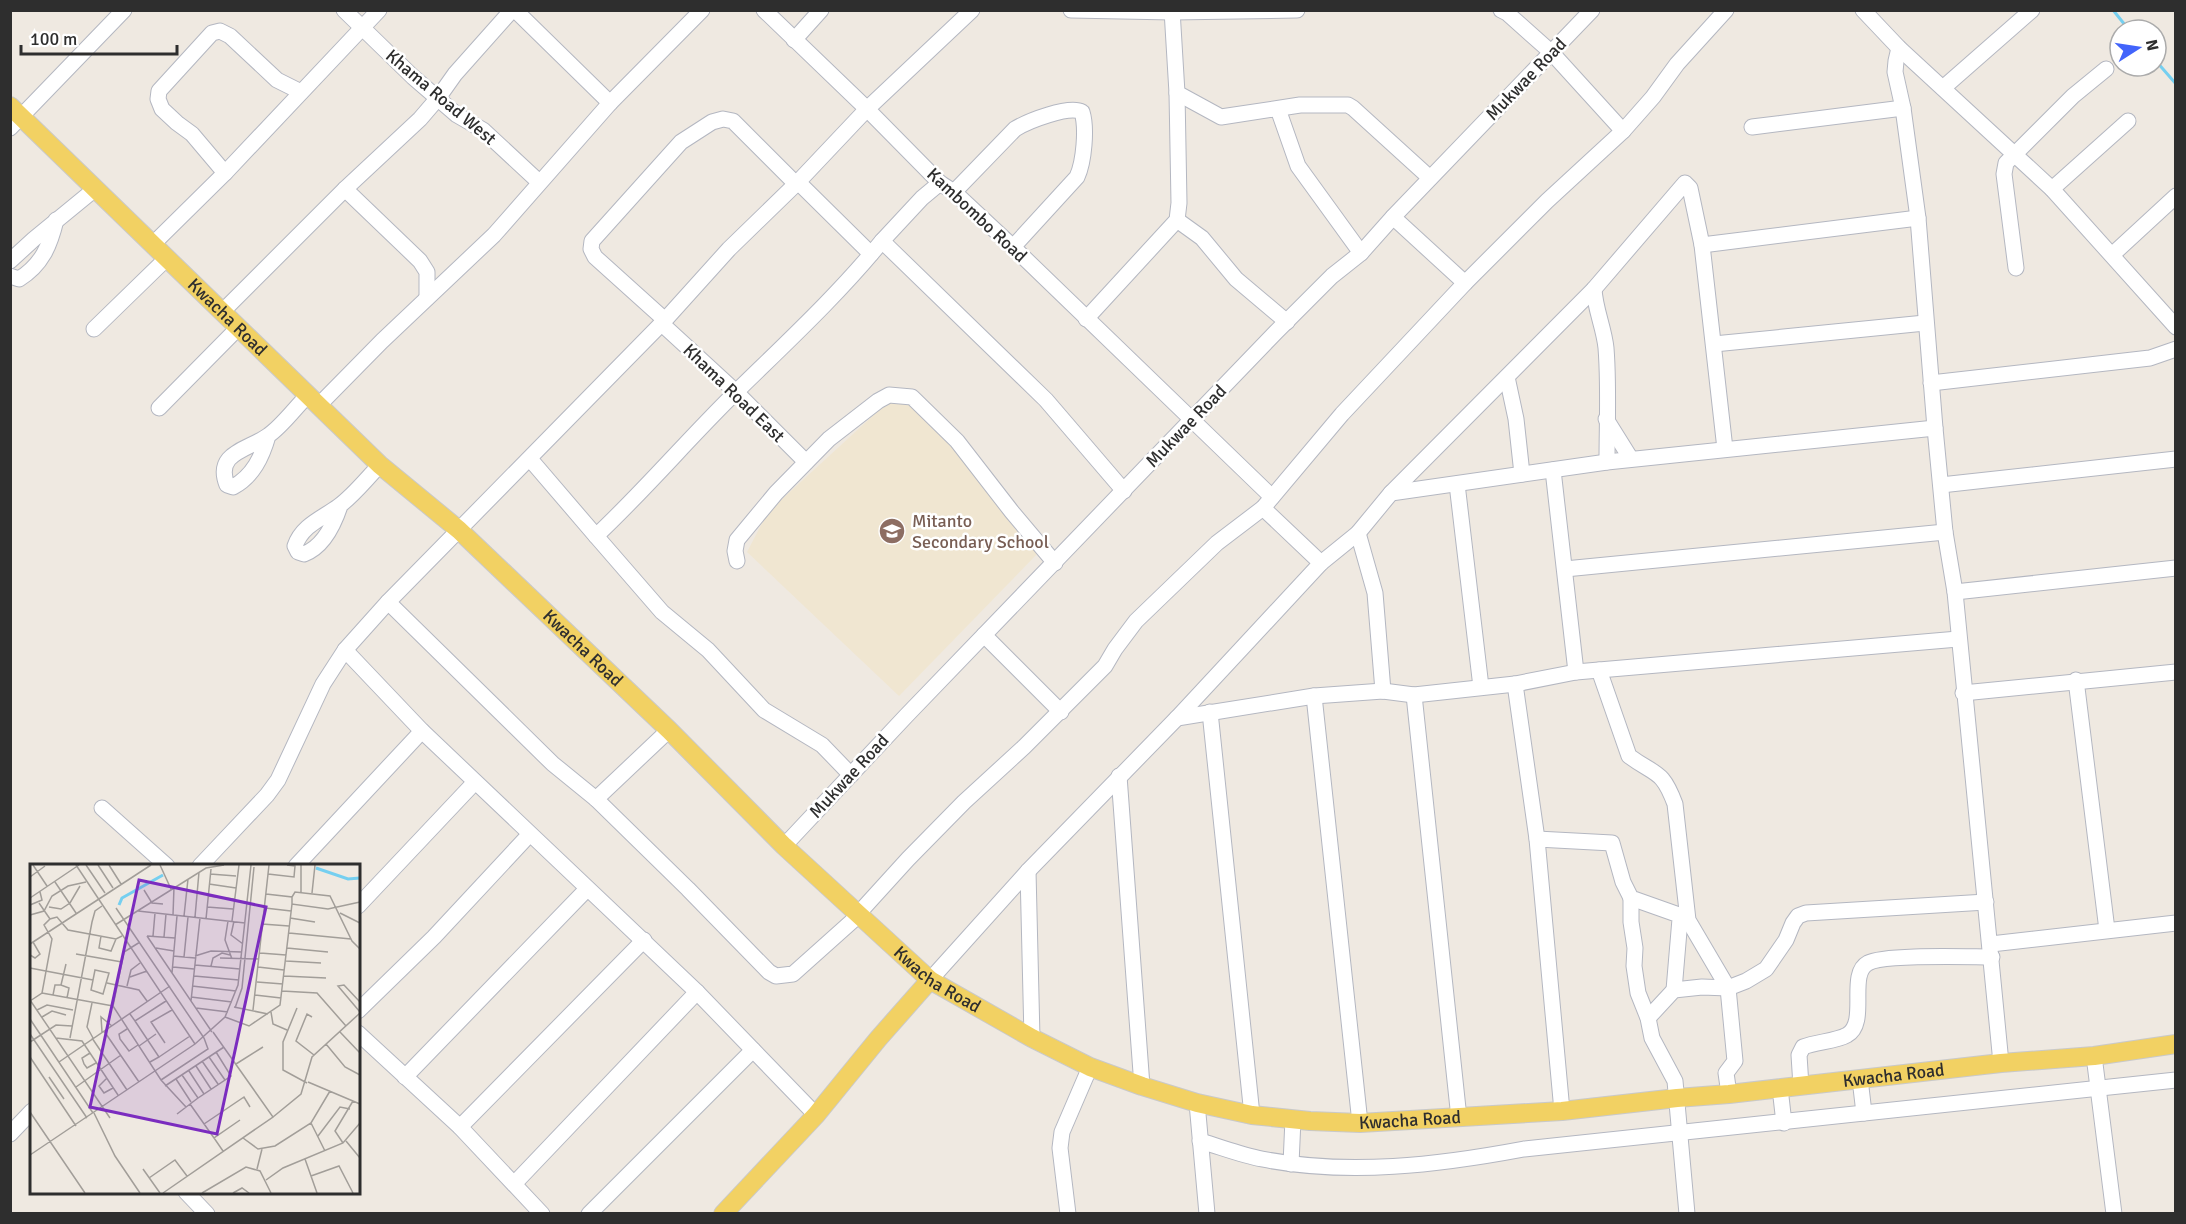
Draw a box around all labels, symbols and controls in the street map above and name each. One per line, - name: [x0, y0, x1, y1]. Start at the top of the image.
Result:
- scale bar: [21, 18, 177, 56]
- north arrow: [2108, 18, 2168, 78]
- text: 100 m: [30, 28, 77, 50]
- street label: Mukwae Road: [1481, 33, 1571, 125]
- text: N: [2141, 38, 2163, 53]
- street label: Khama Road West: [381, 44, 501, 150]
- street label: Kambombo Road: [922, 163, 1032, 267]
- street label: Kwacha Road: [183, 274, 272, 360]
- street label: Khama Road East: [679, 339, 789, 447]
- street label: Mukwae Road: [1141, 380, 1231, 472]
- place label: Mitanto Secondary School: [912, 510, 1049, 553]
- school or university icon: Mitanto Secondary School: [877, 516, 907, 546]
- street label: Kwacha Road: [538, 605, 628, 691]
- street label: Mukwae Road: [805, 729, 893, 823]
- inset map: [30, 864, 360, 1194]
- street label: Kwacha Road: [889, 941, 985, 1018]
- street label: Kwacha Road: [1842, 1059, 1946, 1092]
- street label: Kwacha Road: [1358, 1106, 1461, 1134]

